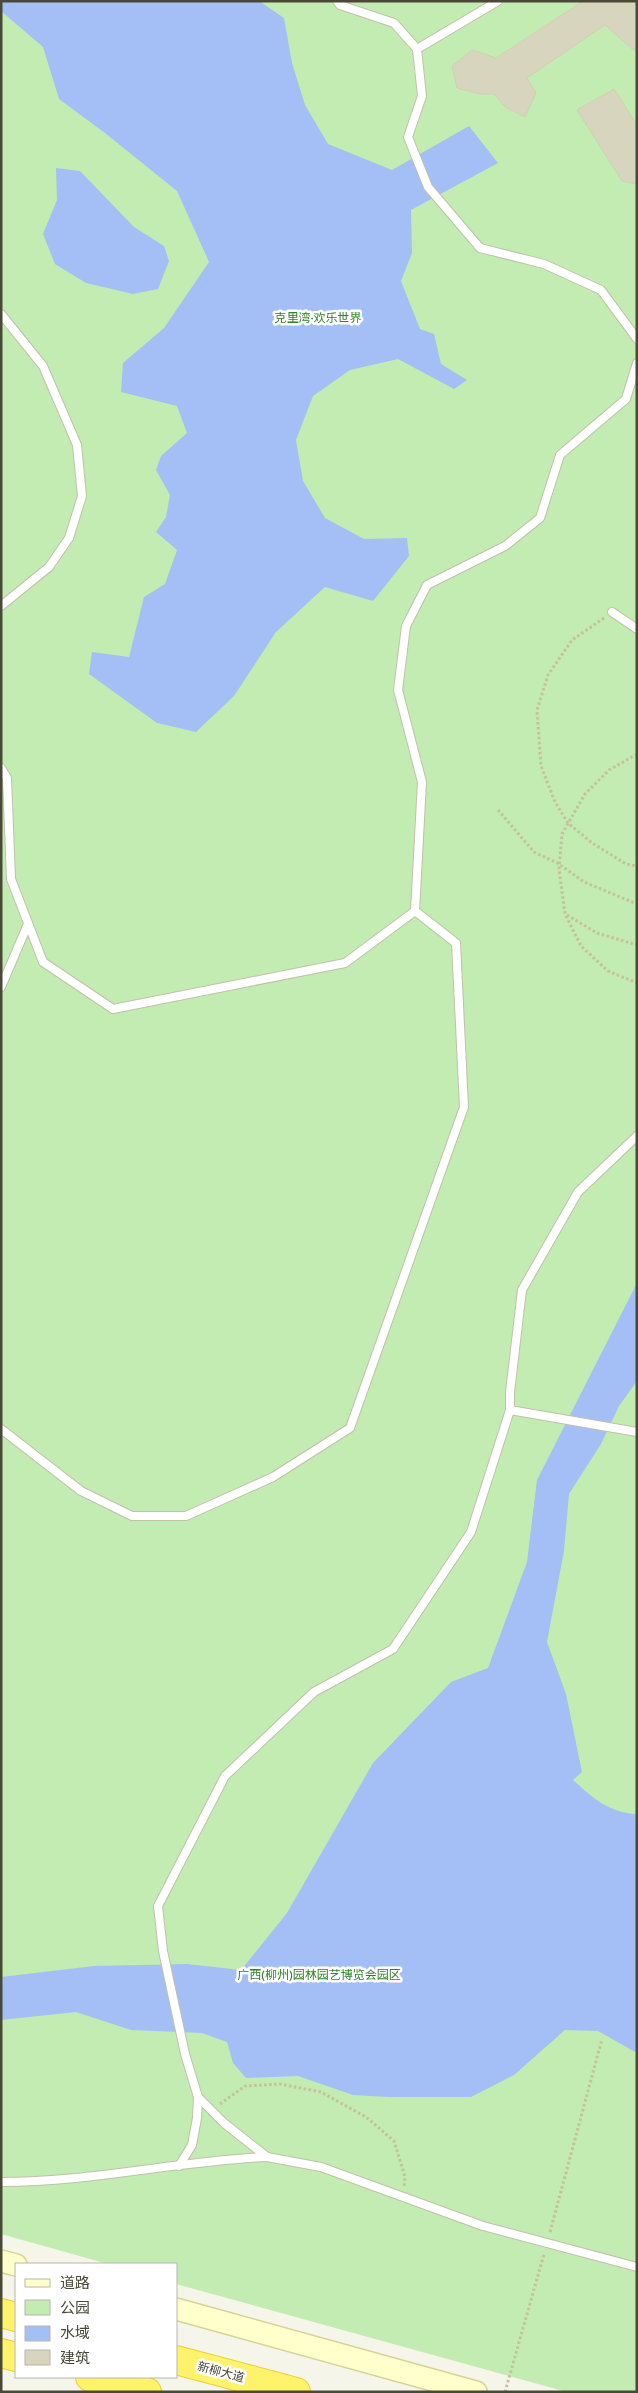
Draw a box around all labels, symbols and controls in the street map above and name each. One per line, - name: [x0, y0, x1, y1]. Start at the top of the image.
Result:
- park label: 克里湾·欢乐世界: [274, 311, 362, 325]
- park label: 广西(柳州)园林园艺博览会园区: [237, 1968, 401, 1982]
- legend: [15, 2263, 178, 2378]
- text: 道路: [60, 2274, 90, 2292]
- text: 公园: [60, 2299, 90, 2317]
- text: 水域: [60, 2324, 90, 2342]
- text: 建筑: [60, 2349, 90, 2367]
- street label: 新柳大道: [196, 2359, 246, 2385]

